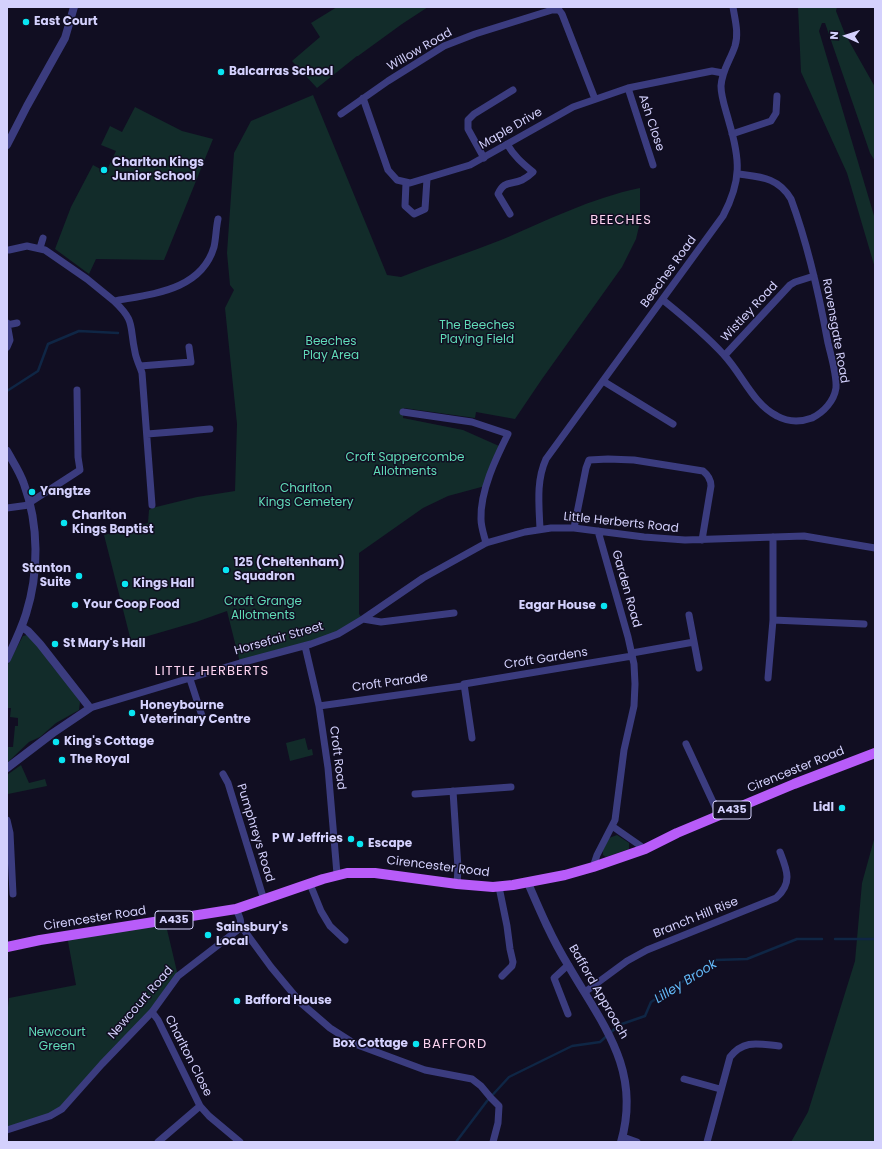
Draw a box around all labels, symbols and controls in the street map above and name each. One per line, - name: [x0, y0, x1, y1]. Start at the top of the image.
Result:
- place label: East Court: [34, 15, 98, 29]
- north arrow: [826, 16, 866, 56]
- marker: East Court: [21, 17, 31, 27]
- street label: Willow Road: [385, 26, 455, 74]
- text: N: [826, 31, 842, 40]
- place label: Balcarras School: [229, 65, 333, 79]
- marker: Balcarras School: [216, 67, 226, 77]
- street label: Ash Close: [635, 93, 667, 153]
- street label: Maple Drive: [477, 105, 545, 153]
- place label: Charlton Kings Junior School: [112, 156, 204, 184]
- marker: Charlton Kings Junior School: [99, 165, 109, 175]
- district label: BEECHES: [590, 213, 652, 229]
- street label: Beeches Road: [638, 233, 700, 311]
- street label: Ravensgate Road: [819, 278, 851, 384]
- street label: Wistley Road: [719, 279, 781, 345]
- park label: The Beeches Playing Field: [439, 319, 515, 347]
- park label: Beeches Play Area: [303, 335, 359, 363]
- park label: Croft Sappercombe Allotments: [345, 451, 465, 479]
- park label: Charlton Kings Cemetery: [259, 482, 353, 510]
- place label: Yangtze: [40, 485, 91, 499]
- marker: Yangtze: [27, 487, 37, 497]
- place label: Charlton Kings Baptist: [72, 509, 154, 537]
- street label: Little Herberts Road: [563, 510, 679, 536]
- marker: Charlton Kings Baptist: [59, 518, 69, 528]
- street label: Garden Road: [608, 549, 644, 629]
- place label: 125 (Cheltenham) Squadron: [234, 556, 345, 584]
- place label: Stanton Suite: [22, 562, 71, 590]
- marker: 125 (Cheltenham) Squadron: [221, 565, 231, 575]
- marker: Stanton Suite: [74, 571, 84, 581]
- place label: Kings Hall: [133, 577, 194, 591]
- marker: Kings Hall: [120, 579, 130, 589]
- park label: Croft Grange Allotments: [224, 595, 302, 623]
- place label: Your Coop Food: [83, 598, 180, 612]
- place label: Eagar House: [519, 599, 596, 613]
- marker: Your Coop Food: [70, 600, 80, 610]
- marker: Eagar House: [599, 601, 609, 611]
- street label: Horsefair Street: [233, 619, 325, 659]
- place label: St Mary's Hall: [63, 637, 146, 651]
- marker: St Mary's Hall: [50, 639, 60, 649]
- street label: Croft Gardens: [503, 645, 589, 673]
- district label: LITTLE HERBERTS: [155, 664, 269, 680]
- street label: Croft Parade: [351, 671, 429, 695]
- place label: Honeybourne Veterinary Centre: [140, 699, 251, 727]
- marker: Honeybourne Veterinary Centre: [127, 708, 137, 718]
- street label: Croft Road: [326, 725, 348, 791]
- place label: King's Cottage: [64, 735, 154, 749]
- marker: King's Cottage: [51, 737, 61, 747]
- street label: Cirencester Road: [745, 744, 847, 796]
- place label: The Royal: [70, 753, 130, 767]
- marker: The Royal: [57, 755, 67, 765]
- street label: Pumphreys Road: [233, 782, 277, 884]
- road number: A435: [713, 801, 751, 819]
- place label: Lidl: [813, 801, 834, 815]
- marker: Lidl: [837, 803, 847, 813]
- place label: P W Jeffries: [272, 832, 343, 846]
- marker: P W Jeffries: [346, 834, 356, 844]
- place label: Escape: [368, 837, 412, 851]
- marker: Escape: [355, 839, 365, 849]
- street label: Cirencester Road: [386, 854, 490, 880]
- street label: Branch Hill Rise: [652, 894, 740, 942]
- street label: Cirencester Road: [43, 904, 147, 934]
- road number: A435: [155, 911, 193, 929]
- place label: Sainsbury's Local: [216, 921, 288, 949]
- marker: Sainsbury's Local: [203, 930, 213, 940]
- street label: Bafford Approach: [565, 942, 631, 1042]
- water label: Lilley Brook: [652, 957, 720, 1007]
- street label: Newcourt Road: [106, 964, 176, 1042]
- place label: Bafford House: [245, 994, 332, 1008]
- marker: Bafford House: [232, 996, 242, 1006]
- street label: Charlton Close: [161, 1013, 215, 1099]
- park label: Newcourt Green: [28, 1026, 86, 1054]
- place label: Box Cottage: [333, 1037, 408, 1051]
- district label: BAFFORD: [423, 1037, 487, 1053]
- marker: Box Cottage: [411, 1039, 421, 1049]

